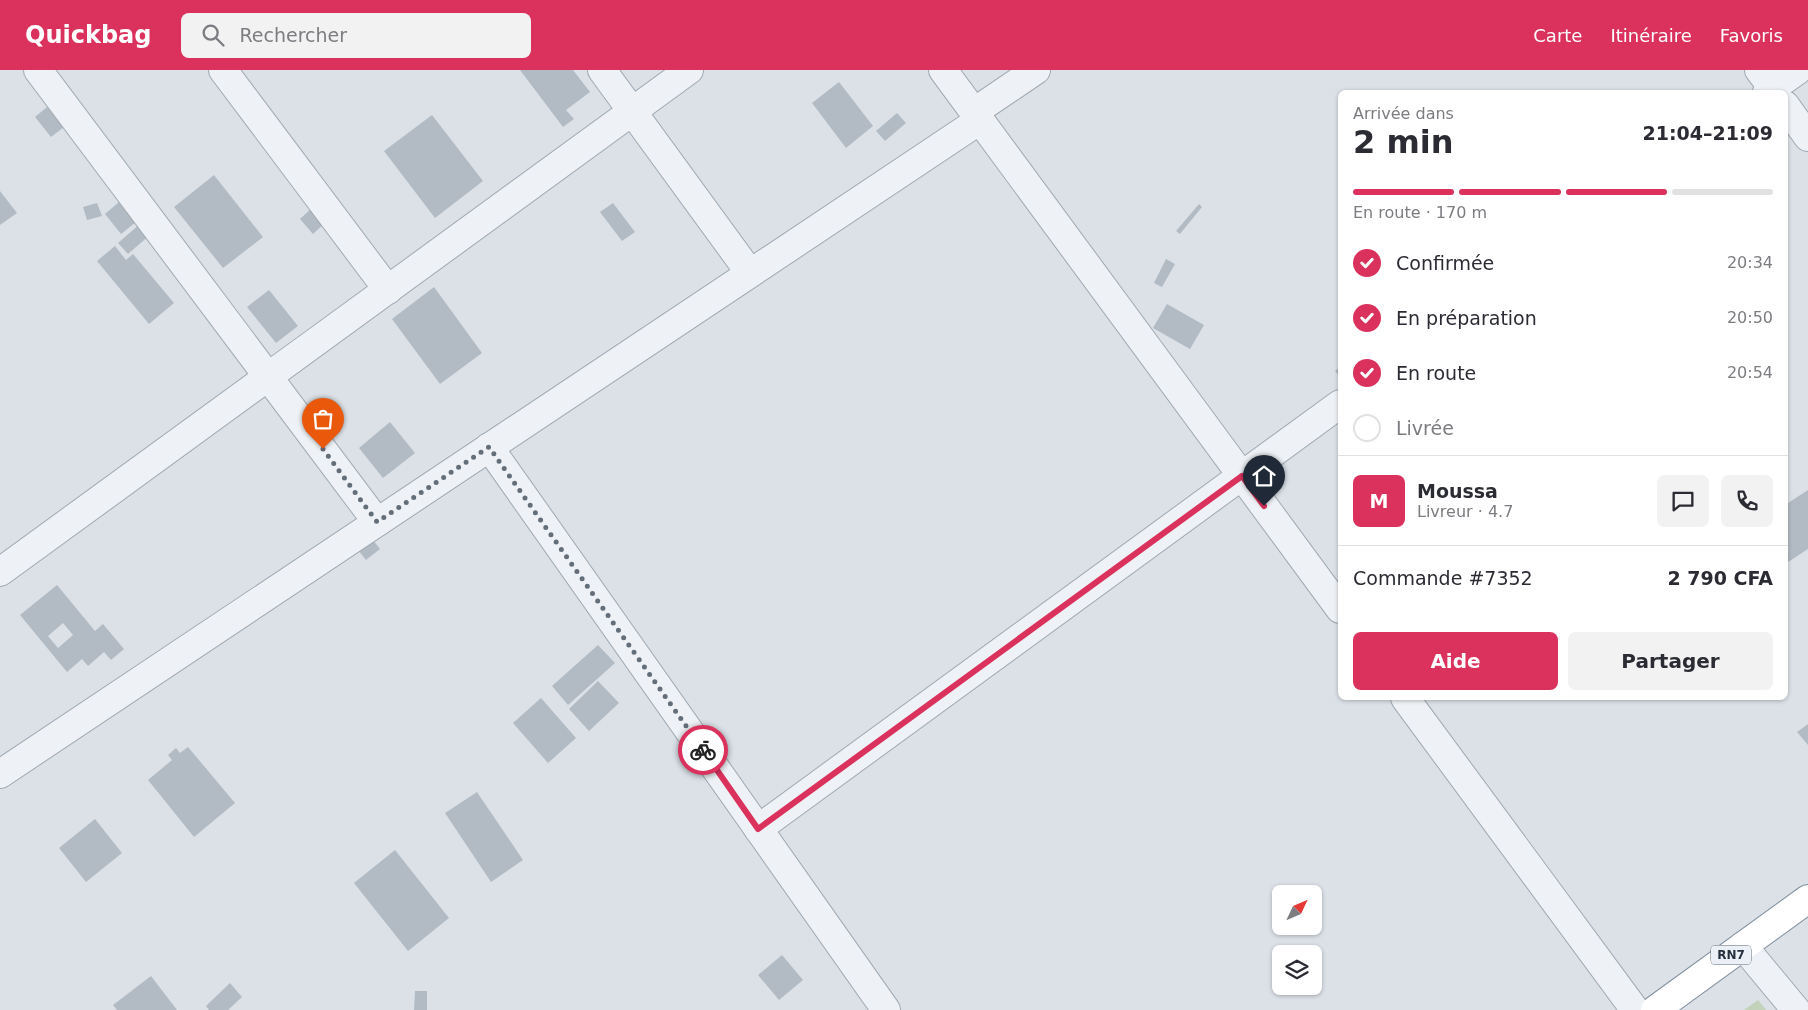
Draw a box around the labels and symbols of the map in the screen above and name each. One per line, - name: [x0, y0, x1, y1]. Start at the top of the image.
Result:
- pin: [302, 398, 344, 449]
- pin: [1243, 455, 1285, 506]
- courier: [678, 725, 728, 775]
- north arrow: [1272, 885, 1322, 935]
- road number: RN7: [1711, 946, 1751, 964]

